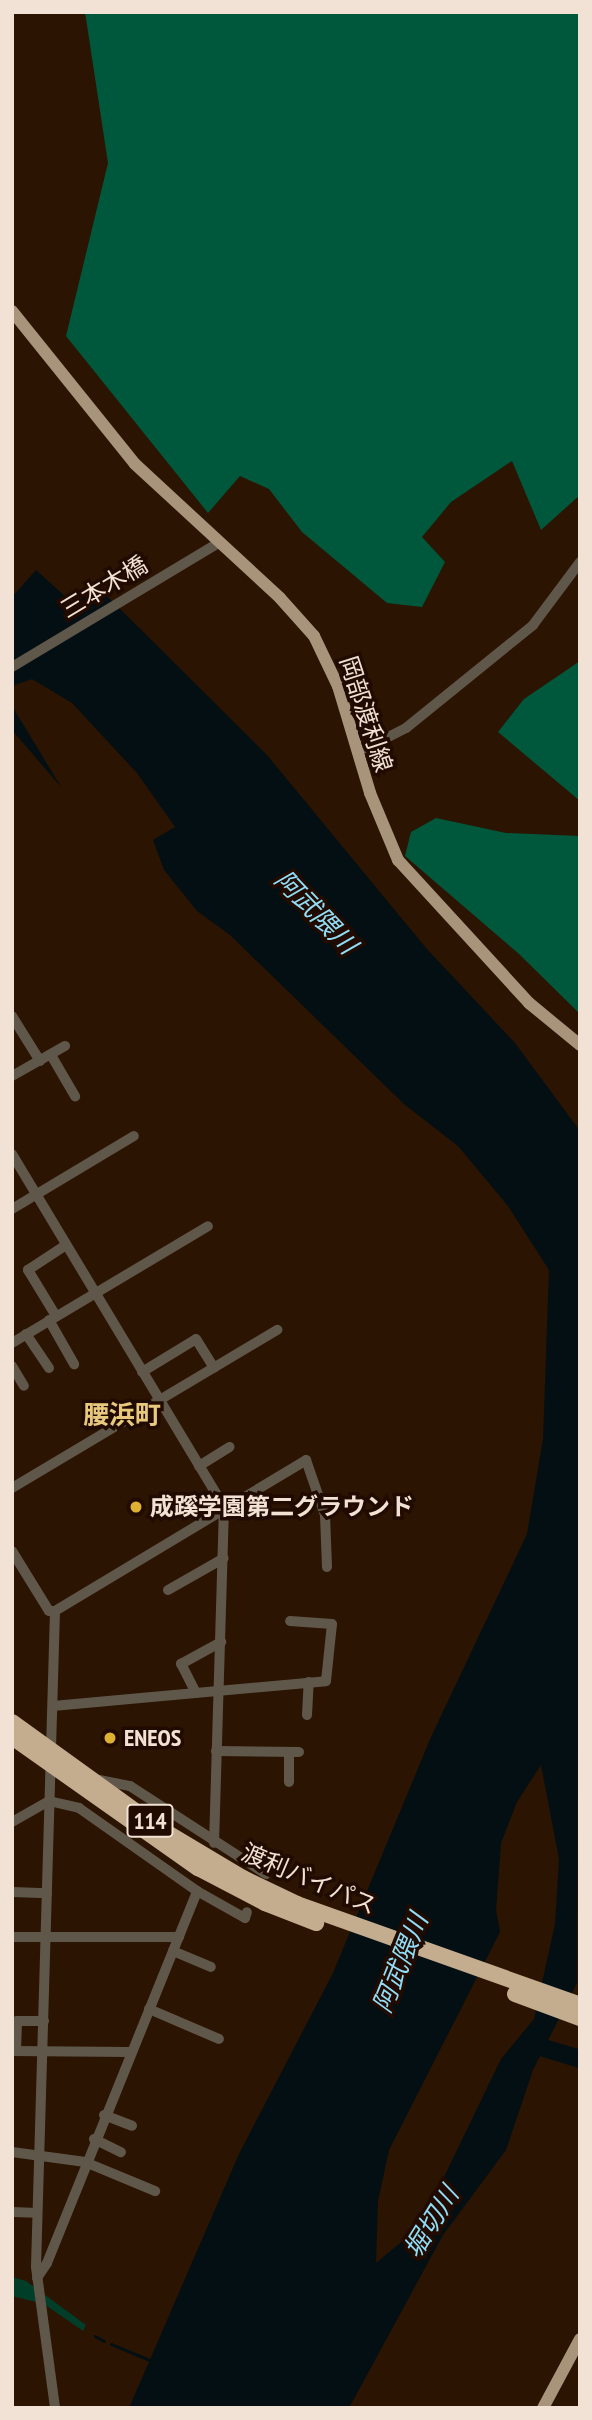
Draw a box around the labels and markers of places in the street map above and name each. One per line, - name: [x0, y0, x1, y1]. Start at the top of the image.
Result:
- place label: 成蹊学園第二グラウンド: [150, 1493, 414, 1521]
- marker: 成蹊学園第二グラウンド: [128, 1499, 144, 1515]
- place label: ENEOS: [124, 1724, 181, 1752]
- marker: ENEOS: [102, 1730, 118, 1746]

